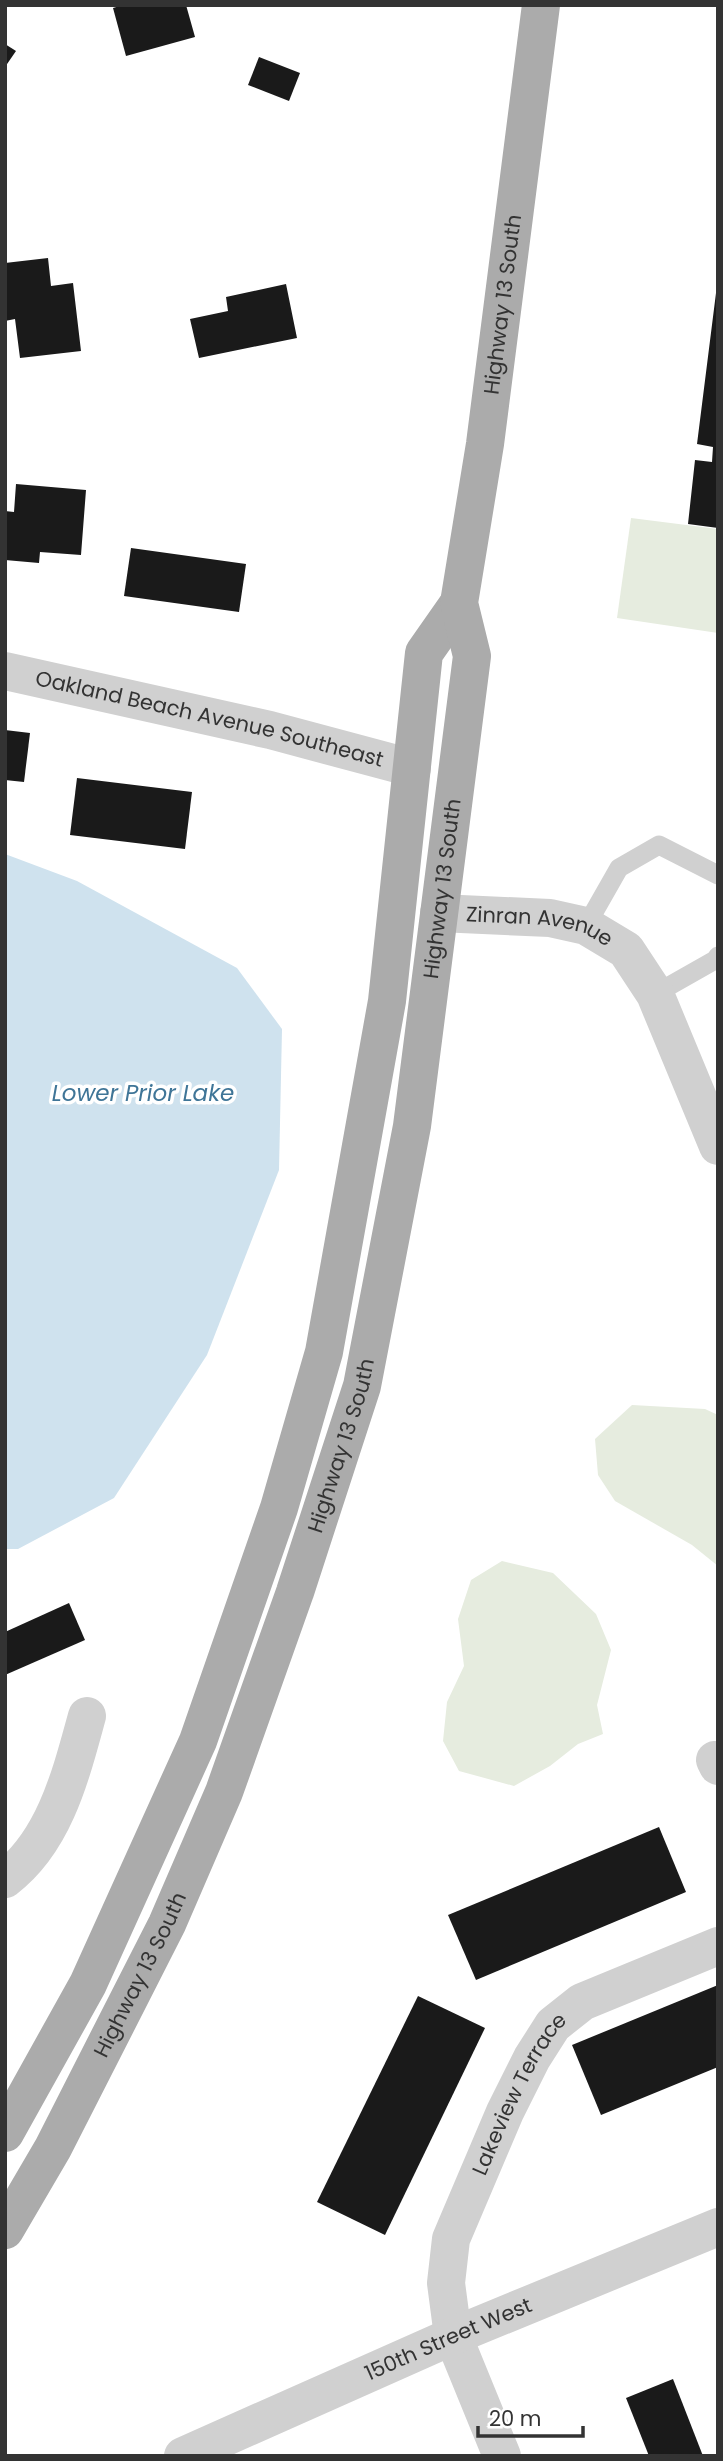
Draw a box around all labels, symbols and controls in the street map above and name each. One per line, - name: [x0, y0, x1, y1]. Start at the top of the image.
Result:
- street label: Highway 13 South: [476, 213, 528, 396]
- street label: Oakland Beach Avenue Southeast: [33, 663, 387, 774]
- street label: Highway 13 South: [416, 797, 468, 980]
- street label: Zinran Avenue: [465, 899, 619, 953]
- water label: Lower Prior Lake: [52, 1077, 234, 1109]
- street label: Highway 13 South: [300, 1356, 381, 1536]
- street label: Highway 13 South: [86, 1887, 193, 2062]
- street label: Lakeview Terrace: [465, 2005, 572, 2179]
- street label: 150th Street West: [360, 2290, 536, 2387]
- scale bar: [478, 2394, 583, 2438]
- text: 20 m: [489, 2404, 542, 2433]

